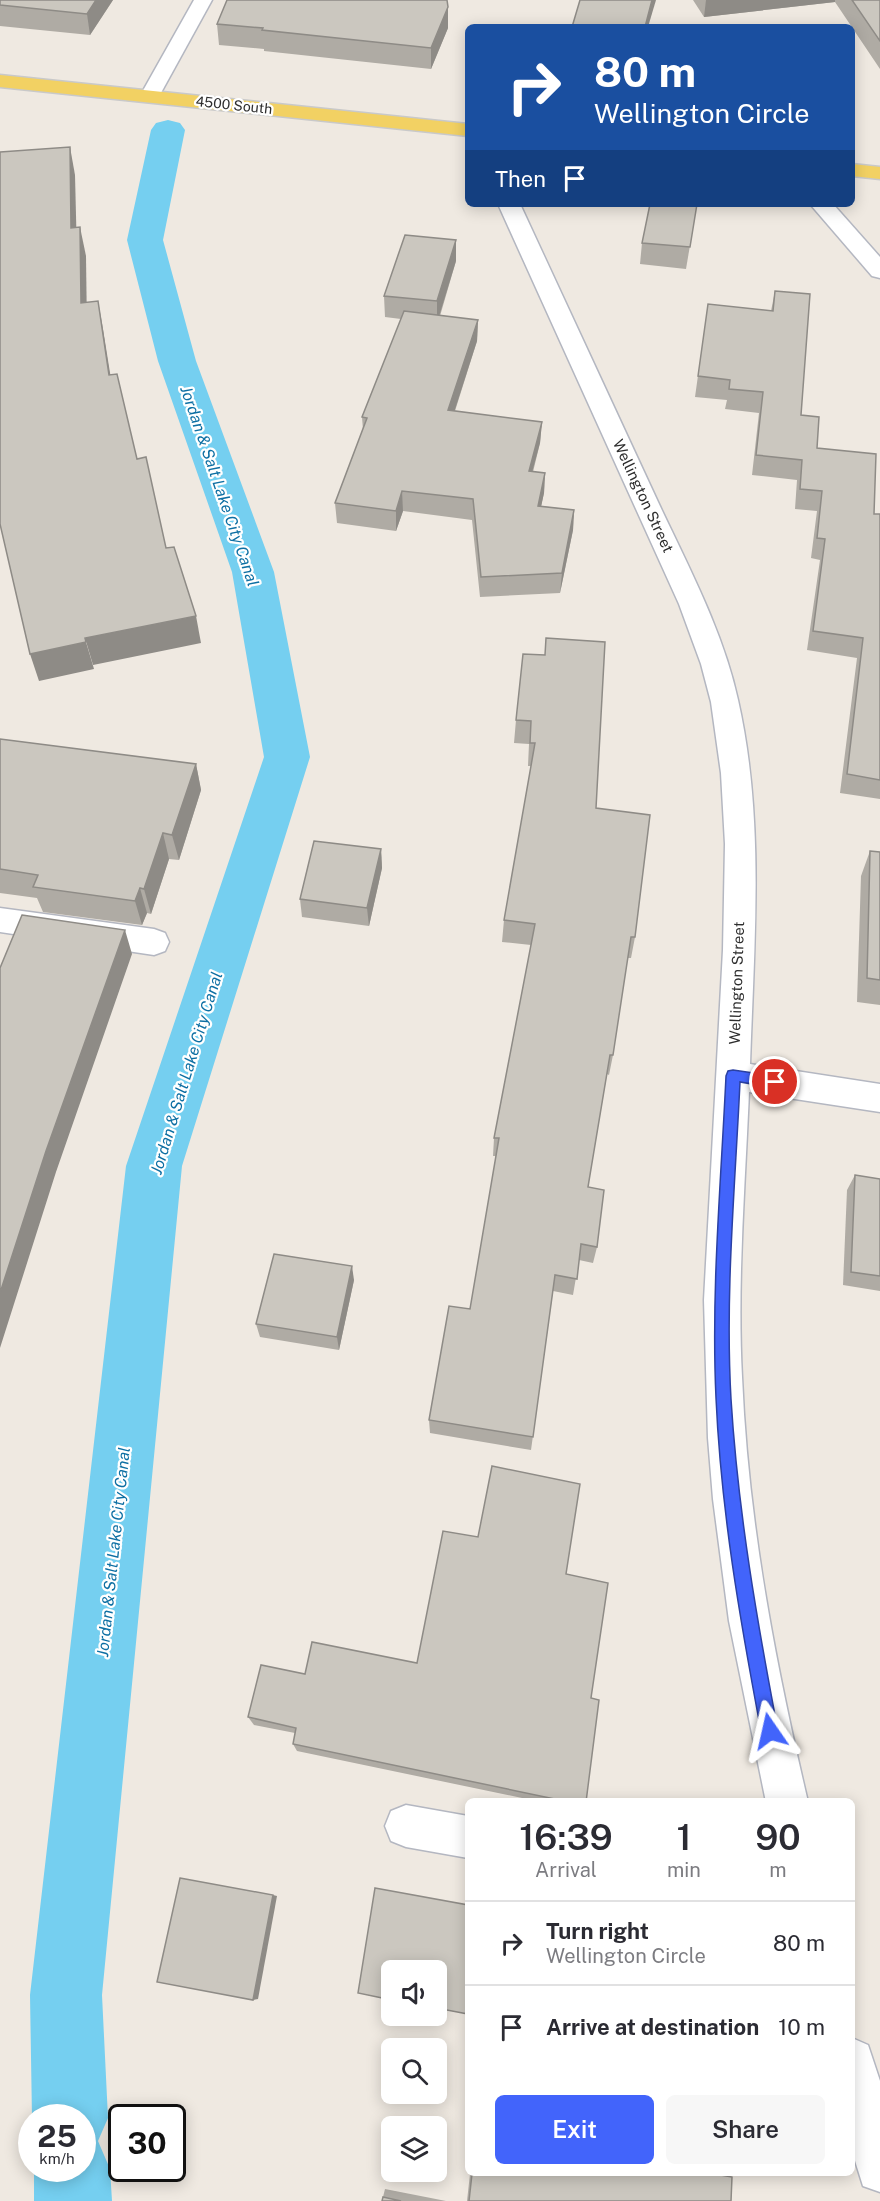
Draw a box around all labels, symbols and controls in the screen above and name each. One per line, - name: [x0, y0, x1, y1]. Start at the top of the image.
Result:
- text: 80 m: [594, 47, 696, 96]
- icon: right: [495, 48, 573, 126]
- street label: 4500 South: [195, 93, 273, 117]
- text: Wellington Circle: [594, 97, 810, 129]
- icon: arrive: [558, 162, 591, 195]
- text: Then: [495, 166, 546, 192]
- water label: Jordan & Salt Lake City Canal: [176, 383, 263, 589]
- street label: Wellington Street: [610, 436, 677, 555]
- street label: Wellington Street: [726, 921, 747, 1045]
- water label: Jordan & Salt Lake City Canal: [147, 970, 226, 1177]
- pin: [749, 1056, 800, 1107]
- icon: arrive: [758, 1065, 791, 1098]
- water label: Jordan & Salt Lake City Canal: [93, 1446, 134, 1658]
- position arrow: [738, 1699, 802, 1763]
- text: 16:39: [519, 1816, 613, 1858]
- text: 1: [676, 1816, 691, 1858]
- text: 90: [755, 1816, 801, 1858]
- text: Arrival: [535, 1858, 597, 1882]
- text: min: [667, 1858, 701, 1882]
- text: m: [769, 1858, 787, 1882]
- text: Turn right: [546, 1918, 649, 1944]
- icon: right: [495, 1927, 528, 1960]
- text: 80 m: [773, 1930, 825, 1956]
- text: Wellington Circle: [546, 1944, 706, 1968]
- map controls: [381, 1960, 447, 2182]
- button: sound: [381, 1960, 447, 2026]
- icon: arrive: [495, 2011, 528, 2044]
- text: Arrive at destination: [546, 2014, 759, 2040]
- text: 10 m: [778, 2014, 825, 2040]
- button: search: [381, 2038, 447, 2104]
- button: Exit: [495, 2095, 654, 2164]
- button: Share: [666, 2095, 825, 2164]
- speed limit sign: 30: [108, 2104, 186, 2182]
- button: layers: [381, 2116, 447, 2182]
- text: 25: [37, 2118, 77, 2154]
- text: km/h: [39, 2150, 75, 2167]

